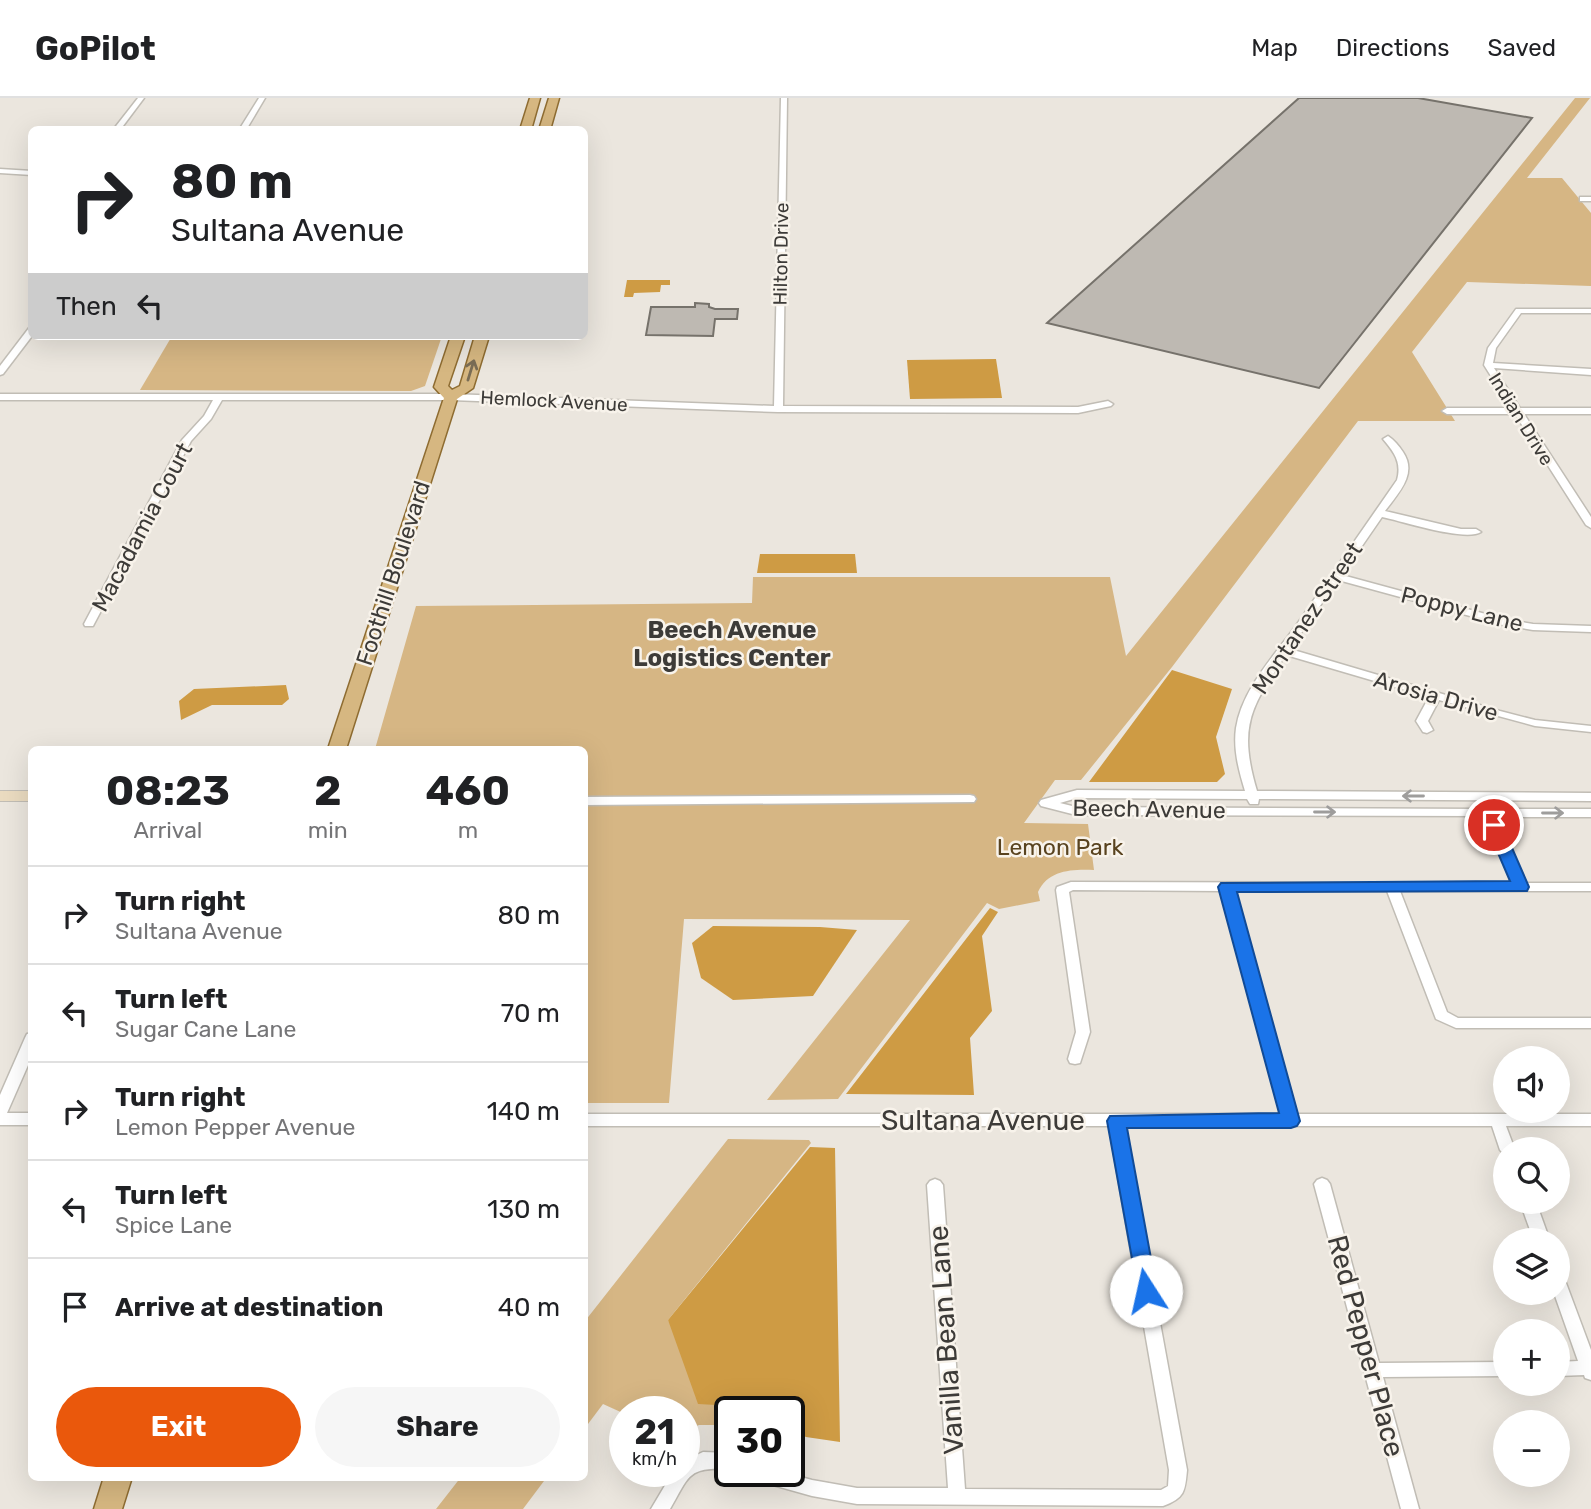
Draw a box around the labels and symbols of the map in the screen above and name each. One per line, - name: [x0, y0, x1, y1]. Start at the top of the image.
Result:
- street label: Hilton Drive: [769, 202, 793, 306]
- one-way arrow: [466, 360, 479, 382]
- street label: Indian Drive: [1483, 368, 1559, 470]
- street label: Hemlock Avenue: [480, 386, 628, 416]
- street label: Macadamia Court: [86, 438, 198, 616]
- street label: Foothill Boulevard: [350, 477, 436, 669]
- street label: Montanez Street: [1246, 537, 1368, 699]
- street label: Poppy Lane: [1398, 580, 1526, 638]
- district label: Beech Avenue Logistics Center: [633, 616, 831, 672]
- street label: Arosia Drive: [1371, 665, 1501, 727]
- one-way arrow: [1402, 789, 1425, 803]
- street label: Beech Avenue: [1072, 794, 1226, 824]
- pin: [1464, 795, 1524, 855]
- one-way arrow: [1314, 805, 1337, 819]
- one-way arrow: [1541, 806, 1564, 820]
- park label: Lemon Park: [997, 833, 1123, 861]
- street label: Sultana Avenue: [881, 1104, 1085, 1137]
- street label: Vanilla Bean Lane: [922, 1224, 970, 1456]
- street label: Red Pepper Place: [1321, 1232, 1411, 1460]
- position arrow: [1109, 1254, 1183, 1328]
- speed limit sign: 30: [714, 1396, 805, 1487]

